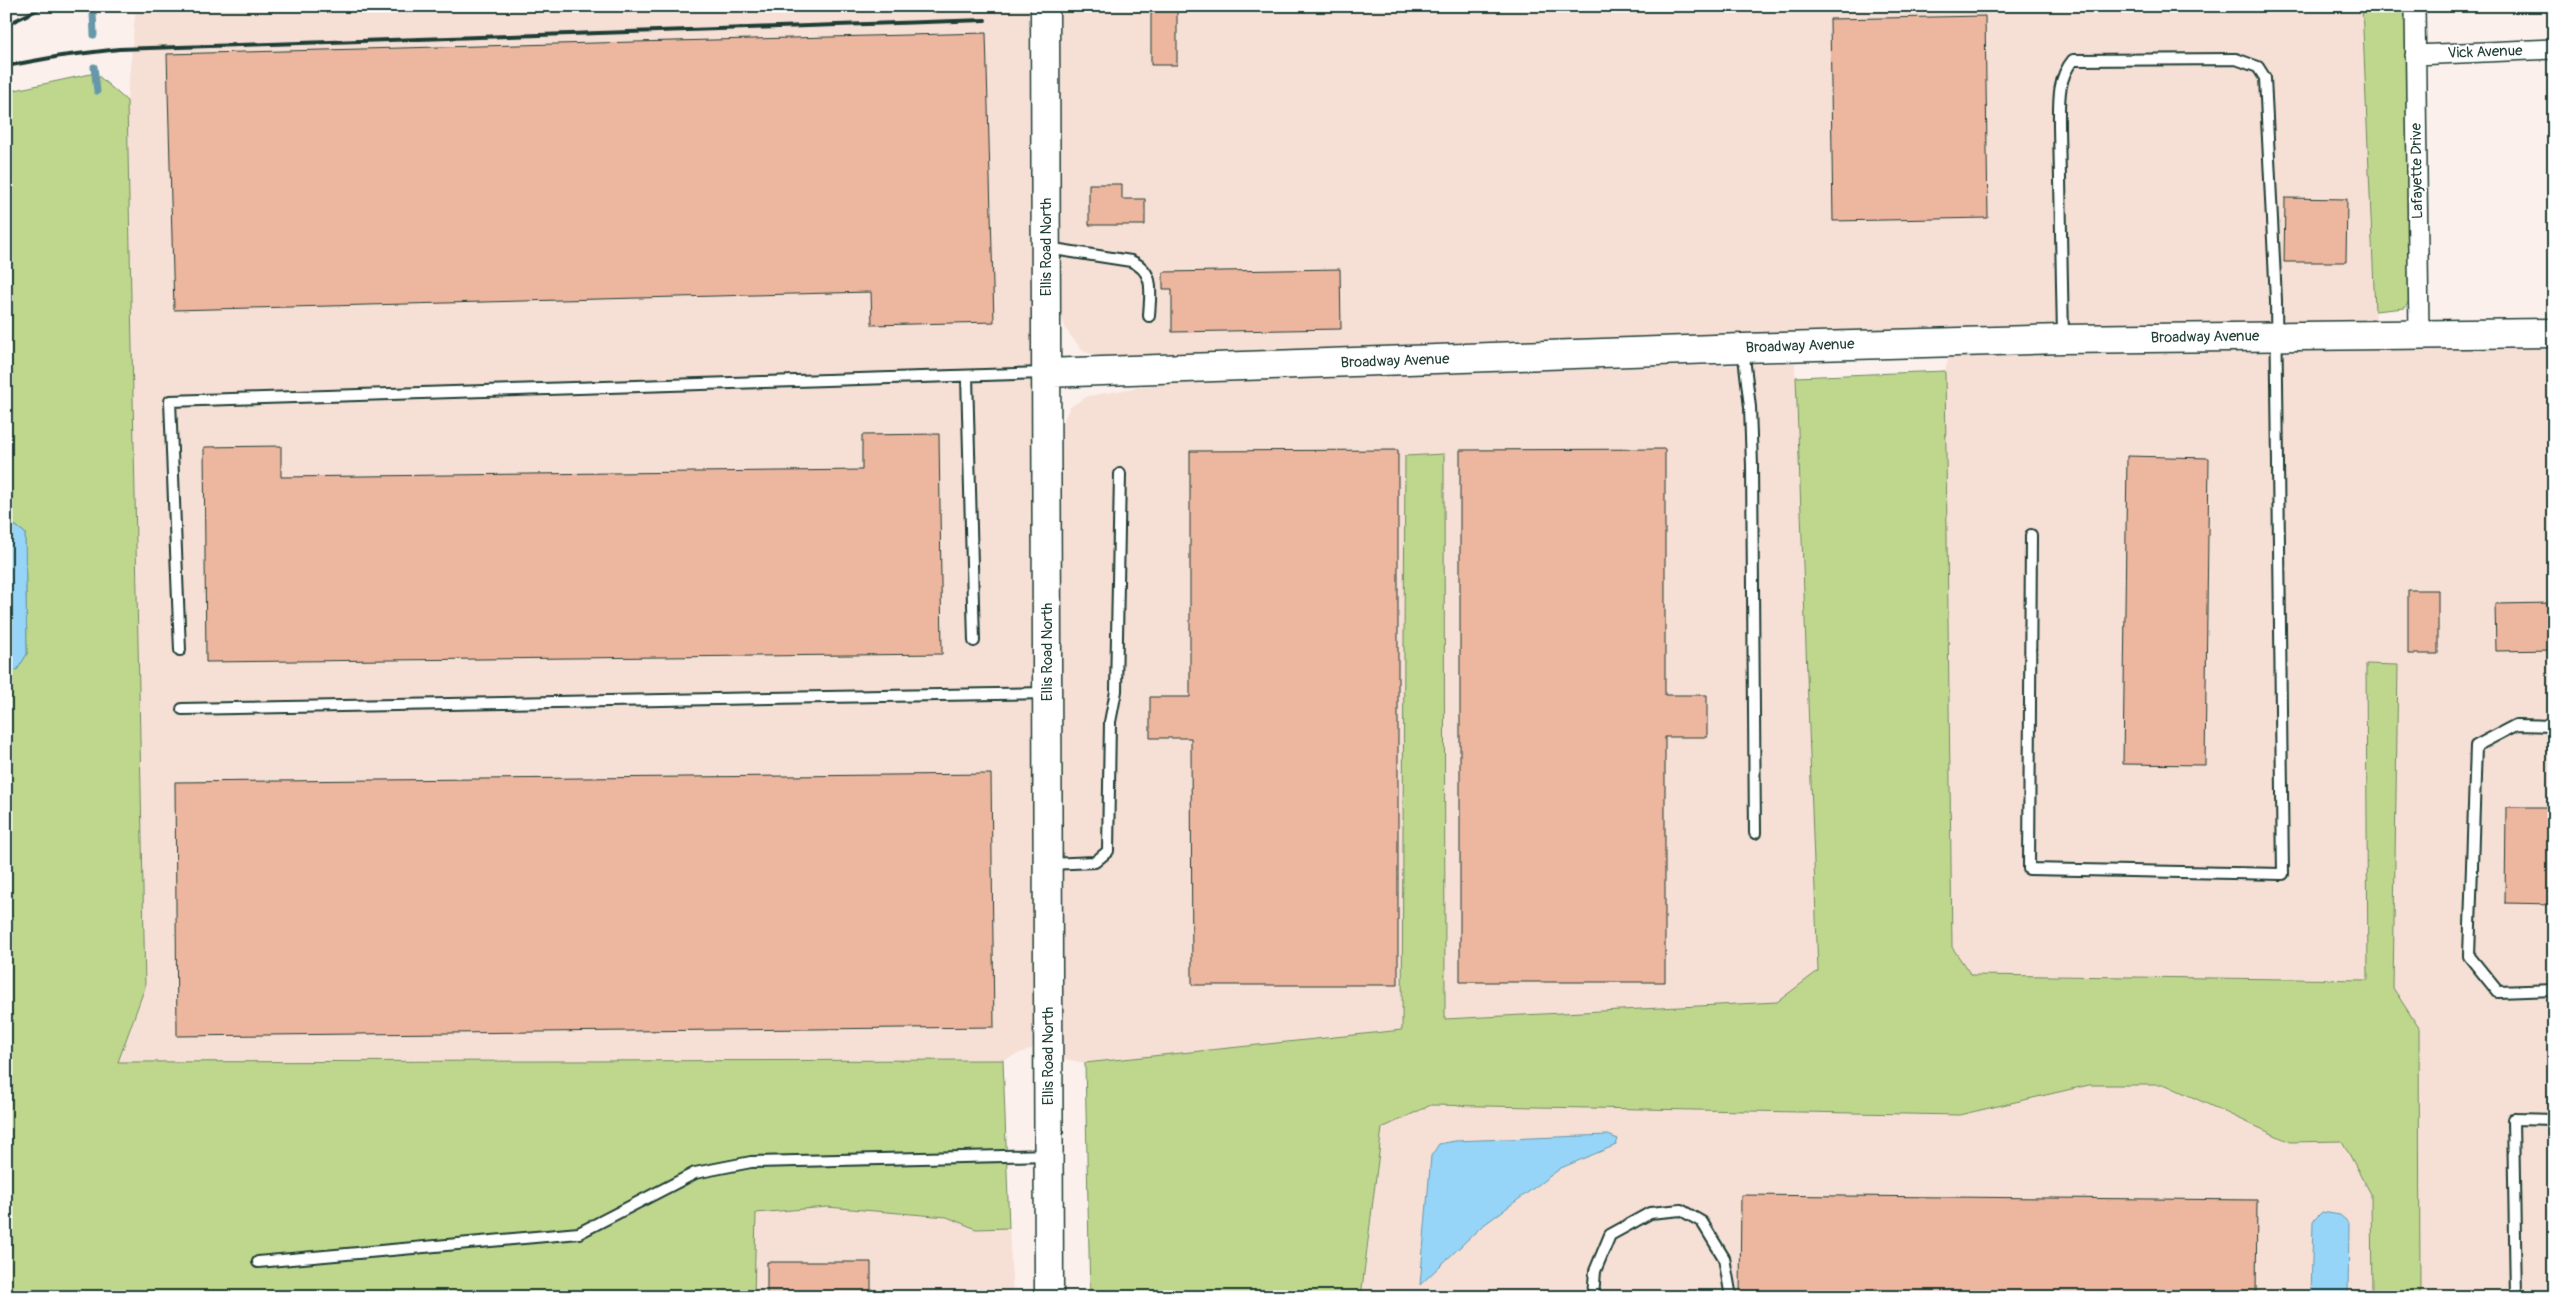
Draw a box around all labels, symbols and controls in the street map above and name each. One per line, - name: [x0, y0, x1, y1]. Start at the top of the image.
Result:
- street label: Vick Avenue: [2447, 41, 2523, 63]
- street label: Lafayette Drive: [2407, 122, 2427, 219]
- street label: Ellis Road North: [1037, 198, 1056, 296]
- street label: Broadway Avenue: [2150, 327, 2260, 347]
- street label: Broadway Avenue: [1745, 335, 1855, 357]
- street label: Broadway Avenue: [1340, 350, 1450, 372]
- street label: Ellis Road North: [1038, 603, 1057, 701]
- street label: Ellis Road North: [1039, 1007, 1058, 1105]

